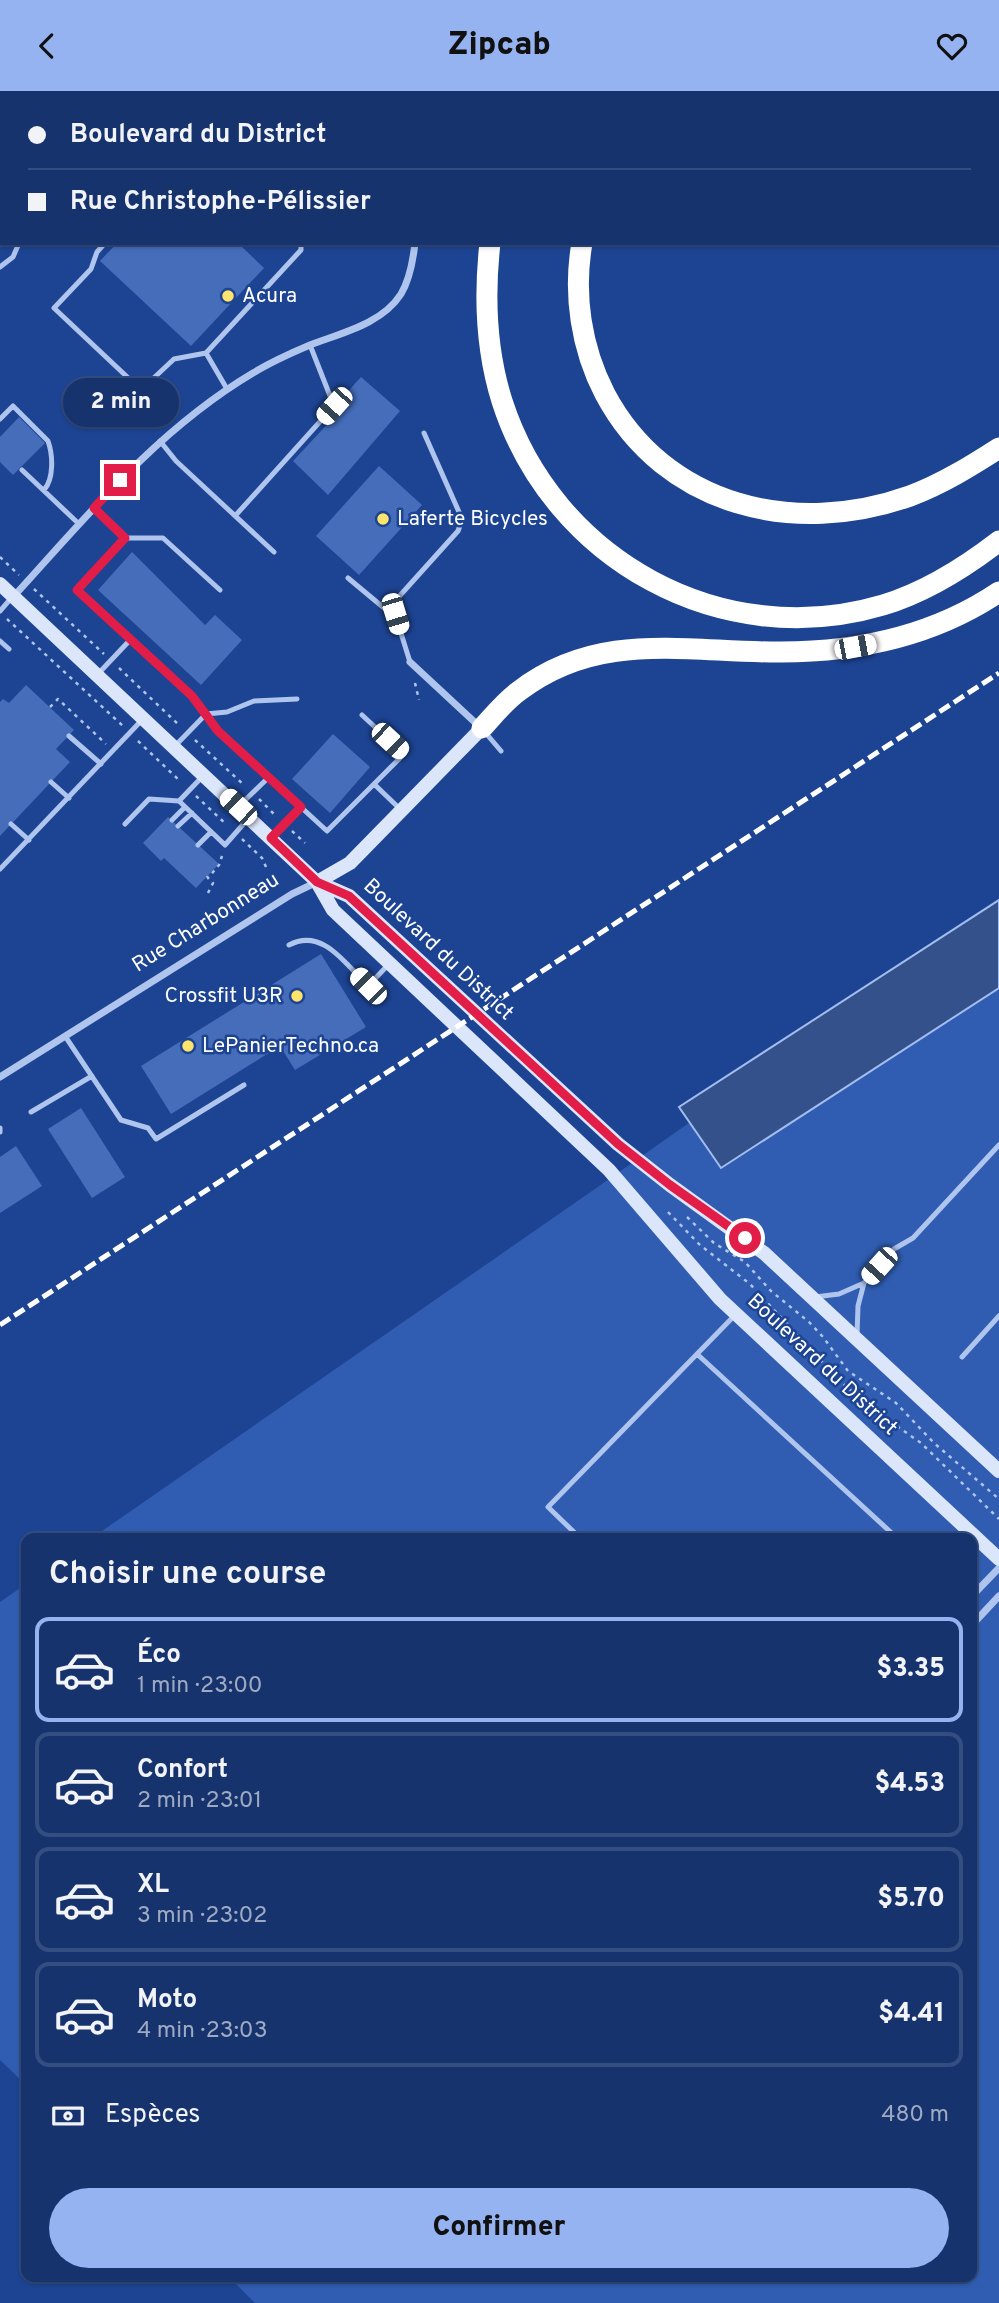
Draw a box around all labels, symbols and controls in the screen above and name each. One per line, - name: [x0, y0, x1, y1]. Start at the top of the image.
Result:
- text: Zipcab: [448, 26, 551, 66]
- icon: back: [28, 27, 66, 65]
- icon: heart: [933, 27, 971, 65]
- text: Boulevard du District: [70, 119, 326, 152]
- text: Rue Christophe-Pélissier: [70, 186, 371, 219]
- place label: Acura: [242, 283, 297, 310]
- marker: Acura: [220, 288, 236, 304]
- callout: 2 min: [62, 379, 178, 427]
- car: [313, 383, 356, 429]
- text: 2 min: [91, 388, 151, 417]
- route end: [104, 464, 136, 496]
- place label: Laferte Bicycles: [397, 506, 548, 533]
- marker: Laferte Bicycles: [375, 511, 391, 527]
- car: [379, 591, 412, 637]
- car: [833, 633, 878, 661]
- car: [368, 719, 413, 763]
- car: [216, 785, 261, 829]
- street label: Rue Charbonneau: [127, 867, 285, 979]
- street label: Boulevard du District: [357, 873, 519, 1027]
- car: [346, 964, 391, 1008]
- place label: Crossfit U3R: [165, 983, 283, 1010]
- marker: Crossfit U3R: [289, 988, 305, 1004]
- place label: LePanierTechno.ca: [202, 1033, 379, 1060]
- marker: LePanierTechno.ca: [180, 1038, 196, 1054]
- route start: [729, 1222, 761, 1254]
- car: [858, 1243, 901, 1289]
- street label: Boulevard du District: [741, 1288, 903, 1442]
- text: Choisir une course: [49, 1555, 326, 1595]
- icon: car: [53, 1638, 116, 1701]
- text: Éco: [137, 1639, 181, 1672]
- text: $3.35: [877, 1653, 945, 1686]
- text: 1 min · 23:00: [137, 1672, 263, 1701]
- icon: car: [53, 1753, 116, 1816]
- text: Confort: [137, 1754, 228, 1787]
- text: $4.53: [874, 1768, 945, 1801]
- text: 2 min · 23:01: [137, 1787, 262, 1816]
- icon: car: [53, 1868, 116, 1931]
- text: XL: [137, 1869, 169, 1902]
- text: $5.70: [877, 1883, 945, 1916]
- text: 3 min · 23:02: [137, 1902, 267, 1931]
- icon: car: [53, 1983, 116, 2046]
- text: Moto: [137, 1984, 197, 2017]
- text: $4.41: [878, 1998, 945, 2031]
- text: 4 min · 23:03: [137, 2017, 267, 2046]
- icon: cash: [49, 2097, 87, 2135]
- text: Espèces: [105, 2099, 201, 2132]
- text: 480 m: [881, 2101, 949, 2130]
- button: Confirmer: [49, 2188, 949, 2268]

